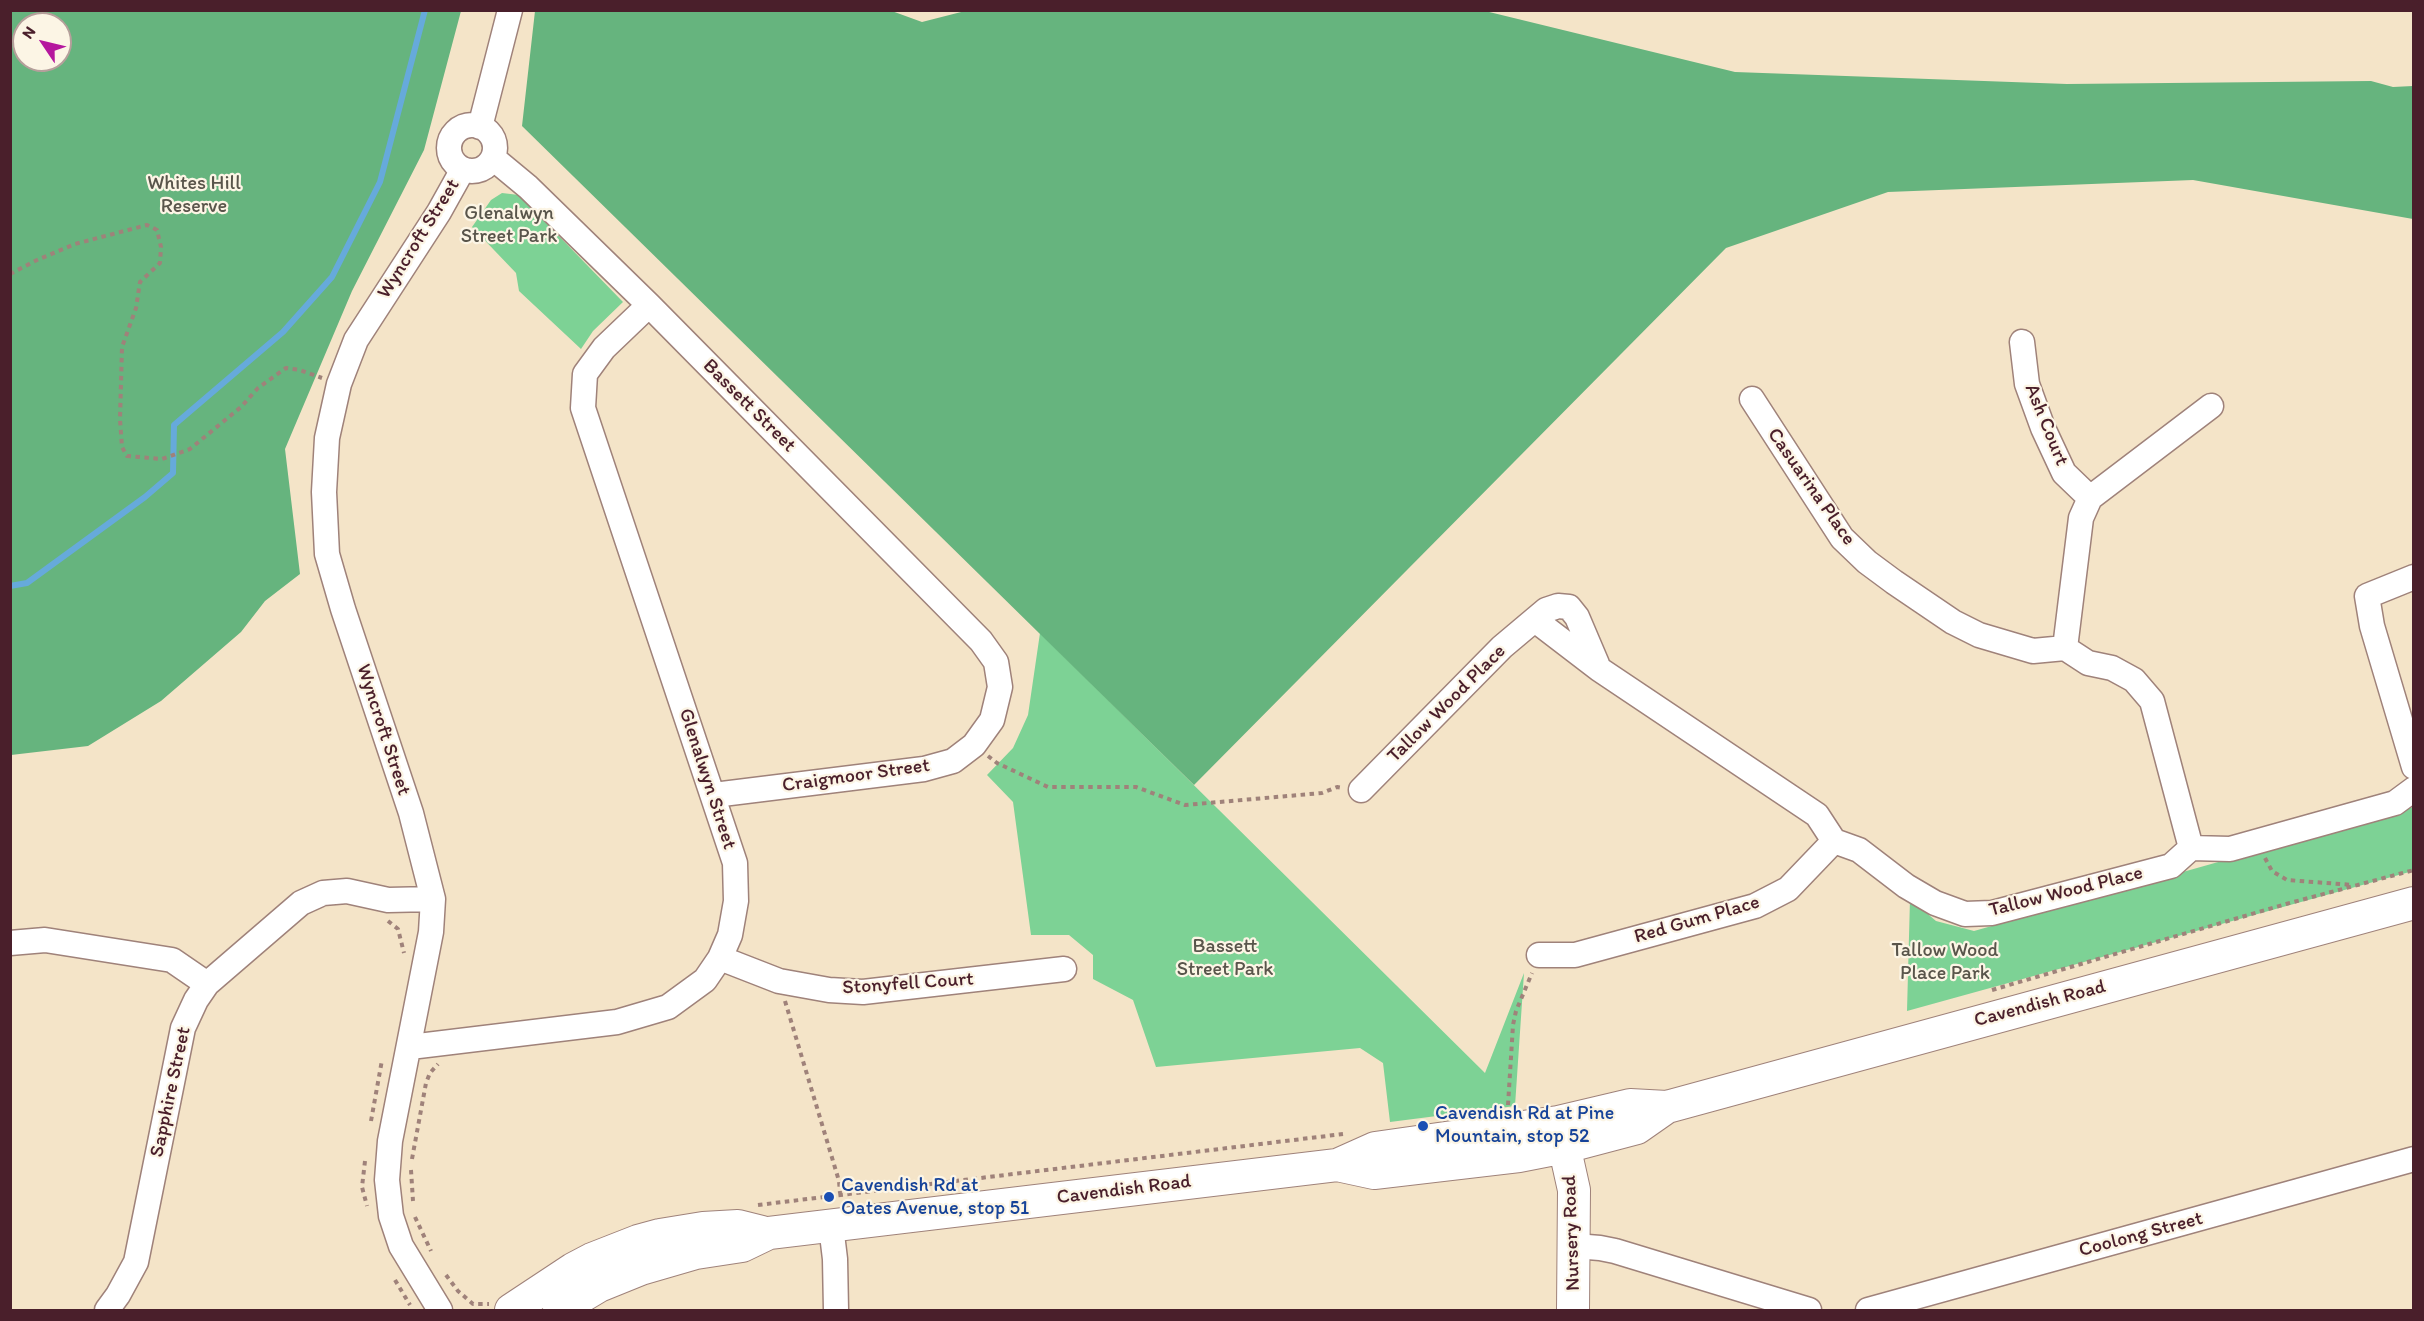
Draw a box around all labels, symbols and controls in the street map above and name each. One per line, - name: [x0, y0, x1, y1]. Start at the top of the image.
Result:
- north arrow: [12, 12, 72, 72]
- text: N: [18, 23, 39, 42]
- park label: Whites Hill Reserve: [147, 172, 241, 219]
- street label: Wyncroft Street: [373, 175, 465, 303]
- park label: Glenalwyn Street Park: [461, 202, 557, 249]
- street label: Bassett Street: [697, 354, 801, 458]
- street label: Ash Court: [2019, 381, 2073, 469]
- street label: Casuarina Place: [1762, 424, 1860, 550]
- street label: Tallow Wood Place: [1383, 640, 1511, 768]
- street label: Wyncroft Street: [350, 661, 416, 799]
- street label: Glenalwyn Street: [673, 705, 741, 853]
- street label: Craigmoor Street: [781, 754, 931, 798]
- street label: Tallow Wood Place: [1987, 861, 2145, 923]
- street label: Red Gum Place: [1632, 891, 1762, 949]
- park label: Bassett Street Park: [1177, 935, 1273, 982]
- park label: Tallow Wood Place Park: [1891, 939, 1999, 986]
- street label: Stonyfell Court: [842, 967, 974, 1001]
- street label: Cavendish Road: [1972, 975, 2108, 1033]
- street label: Sapphire Street: [145, 1025, 197, 1159]
- place label: Cavendish Rd at Pine Mountain, stop 52: [1435, 1102, 1614, 1149]
- marker: Cavendish Rd at Pine Mountain, stop 52: [1416, 1119, 1430, 1133]
- street label: Cavendish Road: [1055, 1170, 1193, 1210]
- place label: Cavendish Rd at Oates Avenue, stop 51: [841, 1174, 1029, 1221]
- street label: Nursery Road: [1558, 1175, 1586, 1291]
- marker: Cavendish Rd at Oates Avenue, stop 51: [822, 1190, 836, 1204]
- street label: Coolong Street: [2076, 1207, 2206, 1263]

